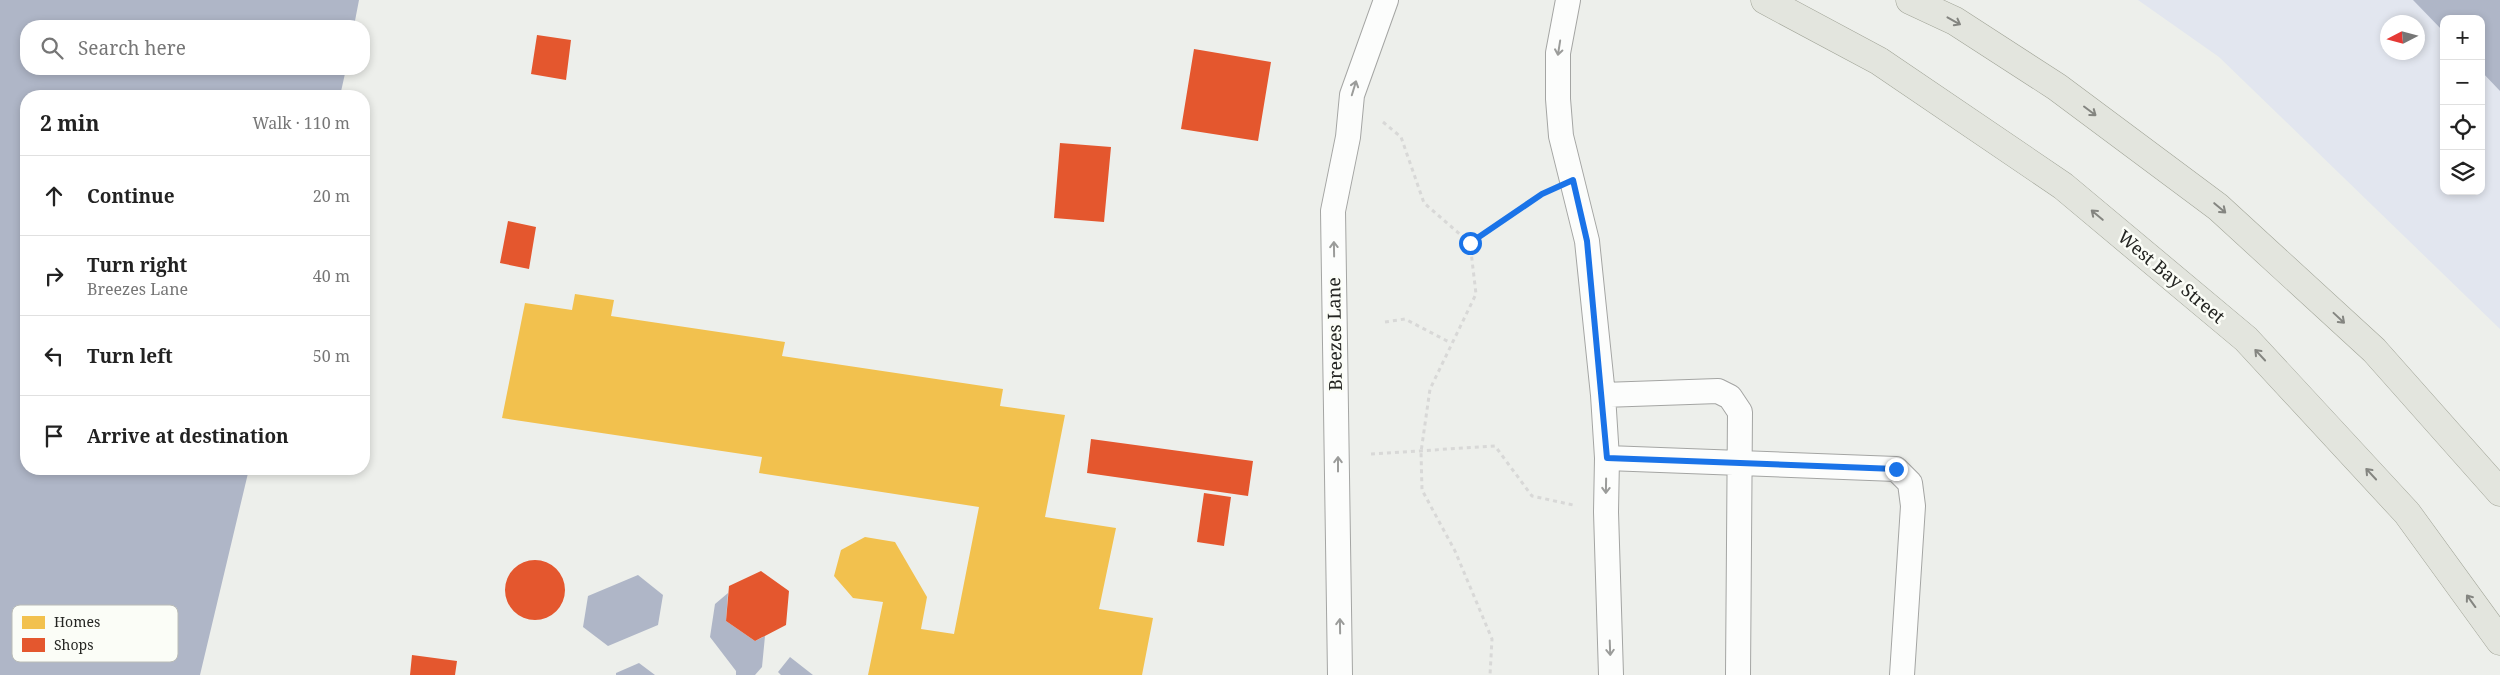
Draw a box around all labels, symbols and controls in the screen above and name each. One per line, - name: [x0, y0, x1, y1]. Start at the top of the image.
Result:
- north arrow: [2380, 15, 2425, 60]
- map controls: [2440, 15, 2485, 195]
- button: +: [2440, 15, 2485, 60]
- one-way arrow: [1946, 17, 1961, 27]
- search box: [20, 20, 370, 75]
- icon: search: [38, 34, 66, 62]
- text: Search here: [78, 35, 186, 61]
- one-way arrow: [1554, 40, 1564, 56]
- button: −: [2440, 60, 2485, 105]
- one-way arrow: [1350, 81, 1360, 97]
- one-way arrow: [2083, 105, 2096, 116]
- button: locate: [2440, 105, 2485, 150]
- text: 2 min: [40, 109, 99, 137]
- text: Walk · 110 m: [253, 112, 350, 134]
- button: layers: [2440, 150, 2485, 195]
- icon: ahead: [40, 182, 68, 210]
- text: Continue: [87, 183, 175, 209]
- text: 20 m: [313, 185, 350, 207]
- one-way arrow: [2213, 202, 2226, 214]
- one-way arrow: [2091, 209, 2104, 221]
- street label: West Bay Street: [2113, 224, 2230, 328]
- route start: [1459, 232, 1482, 255]
- one-way arrow: [1329, 241, 1339, 258]
- text: Turn right: [87, 252, 187, 278]
- icon: right: [40, 262, 68, 290]
- text: 40 m: [313, 265, 350, 287]
- street label: Breezes Lane: [1321, 277, 1347, 391]
- text: Breezes Lane: [87, 278, 188, 300]
- one-way arrow: [2333, 312, 2346, 324]
- icon: left: [40, 342, 68, 370]
- text: Turn left: [87, 343, 173, 369]
- text: 50 m: [313, 345, 350, 367]
- one-way arrow: [2254, 349, 2266, 362]
- icon: arrive: [40, 422, 68, 450]
- text: Arrive at destination: [87, 423, 289, 449]
- one-way arrow: [1333, 456, 1343, 472]
- route end: [1885, 458, 1908, 481]
- one-way arrow: [2365, 468, 2377, 480]
- one-way arrow: [1602, 478, 1611, 494]
- one-way arrow: [2466, 595, 2477, 608]
- legend: [12, 605, 178, 662]
- text: Homes: [54, 612, 100, 631]
- one-way arrow: [1335, 619, 1344, 635]
- text: Shops: [54, 635, 94, 654]
- one-way arrow: [1605, 640, 1615, 656]

